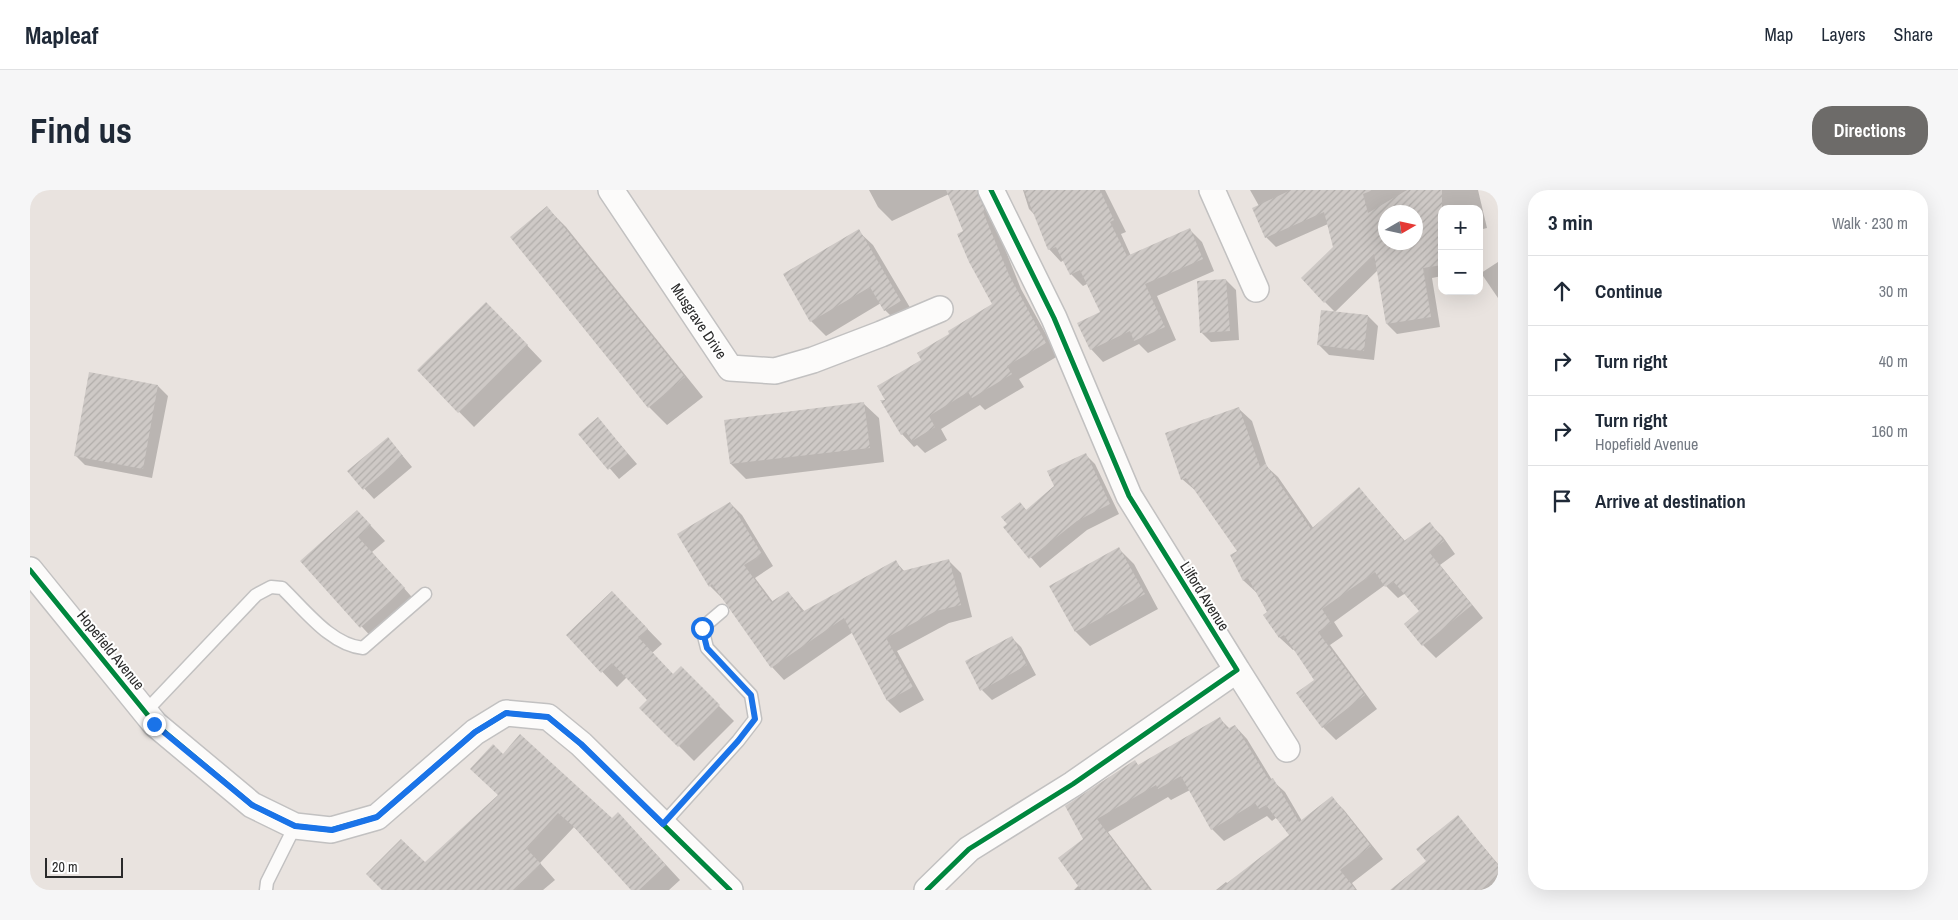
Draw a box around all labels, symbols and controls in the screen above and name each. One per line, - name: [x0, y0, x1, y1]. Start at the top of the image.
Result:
- text: Mapleaf: [25, 19, 98, 51]
- text: Map: [1765, 22, 1793, 47]
- text: Layers: [1821, 22, 1866, 47]
- text: Share: [1894, 22, 1933, 47]
- button: Directions: [1812, 106, 1928, 155]
- text: Find us: [30, 107, 132, 154]
- north arrow: [1378, 205, 1423, 250]
- map controls: [1438, 205, 1483, 295]
- button: +: [1438, 205, 1483, 250]
- text: 3 min: [1548, 208, 1593, 237]
- text: Walk · 230 m: [1832, 212, 1908, 234]
- button: −: [1438, 250, 1483, 295]
- icon: ahead: [1548, 277, 1576, 305]
- text: Continue: [1595, 278, 1663, 304]
- street label: Musgrave Drive: [666, 279, 732, 363]
- text: 30 m: [1879, 280, 1908, 302]
- icon: right: [1548, 347, 1576, 375]
- text: Turn right: [1595, 348, 1667, 374]
- text: 40 m: [1879, 350, 1908, 372]
- text: Turn right: [1595, 407, 1667, 433]
- icon: right: [1548, 417, 1576, 445]
- text: 160 m: [1872, 420, 1908, 442]
- text: Hopefield Avenue: [1595, 433, 1698, 455]
- icon: arrive: [1548, 487, 1576, 515]
- text: Arrive at destination: [1595, 488, 1746, 514]
- street label: Lilford Avenue: [1175, 557, 1235, 635]
- street label: Hopefield Avenue: [72, 606, 150, 694]
- route start: [691, 617, 714, 640]
- route end: [143, 713, 166, 736]
- scale bar: [45, 855, 122, 878]
- text: 20 m: [52, 858, 78, 876]

